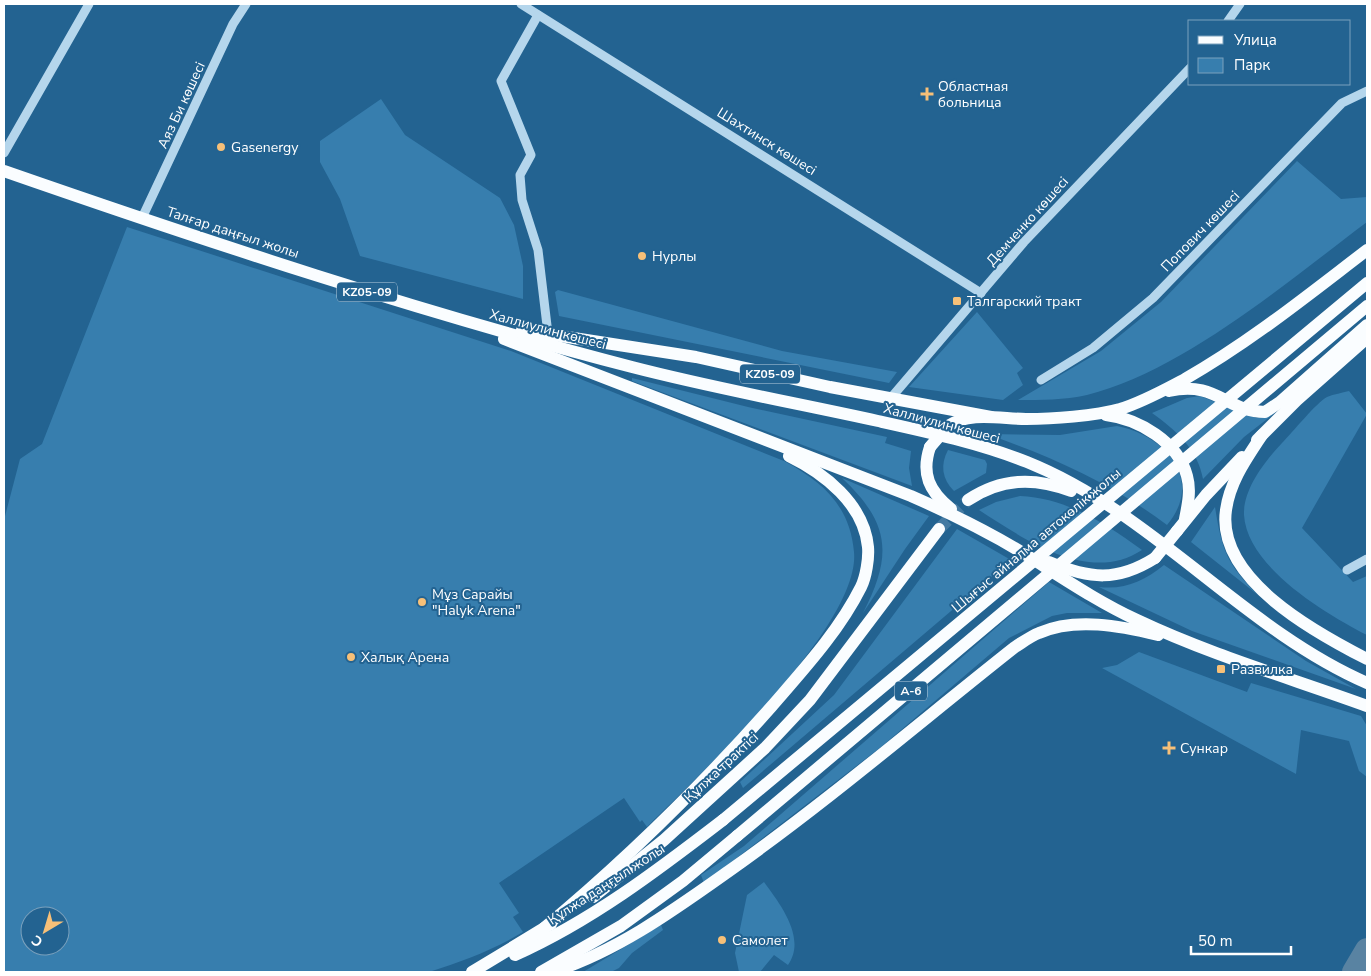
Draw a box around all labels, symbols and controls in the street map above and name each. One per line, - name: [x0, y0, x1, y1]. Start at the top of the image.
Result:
- legend: [1188, 20, 1351, 85]
- text: Улица: [1233, 30, 1277, 50]
- text: Парк: [1234, 55, 1270, 75]
- street label: Аяз Би көшесі: [153, 59, 210, 152]
- place label: Областная больница: [938, 77, 1008, 112]
- marker: Областная больница: [920, 87, 934, 101]
- street label: Шахтинск көшесі: [713, 103, 820, 180]
- place label: Gasenergy: [231, 138, 299, 157]
- marker: Gasenergy: [215, 141, 227, 153]
- street label: Демченко көшесі: [982, 173, 1073, 270]
- street label: Попович көшесі: [1157, 187, 1244, 276]
- street label: Талғар даңғыл жолы: [164, 202, 302, 263]
- place label: Нурлы: [652, 247, 696, 266]
- marker: Нурлы: [636, 250, 648, 262]
- road number: KZ05-09: [337, 282, 397, 302]
- place label: Талгарский тракт: [967, 292, 1082, 311]
- marker: Талгарский тракт: [951, 295, 963, 307]
- street label: Халлиулин көшесі: [487, 305, 608, 354]
- road number: KZ05-09: [740, 364, 800, 384]
- street label: Халлиулин көшесі: [881, 399, 1002, 448]
- street label: Шығыс айналма автокөлік жолы: [948, 464, 1125, 617]
- place label: Мұз Сарайы "Halyk Arena": [432, 585, 521, 620]
- marker: Мұз Сарайы "Halyk Arena": [416, 596, 428, 608]
- place label: Халық Арена: [361, 648, 449, 667]
- marker: Халық Арена: [345, 651, 357, 663]
- place label: Развилка: [1231, 660, 1293, 679]
- marker: Развилка: [1215, 663, 1227, 675]
- road number: A-6: [895, 681, 927, 700]
- street label: Құлжа трактісі: [680, 728, 763, 807]
- place label: Сункар: [1180, 739, 1228, 758]
- marker: Сункар: [1162, 741, 1176, 755]
- street label: Құлжа даңғыл жолы: [544, 839, 668, 929]
- north arrow: [20, 906, 70, 956]
- scale bar: [1191, 924, 1291, 956]
- text: С: [27, 930, 47, 951]
- place label: Самолет: [732, 931, 788, 950]
- text: 50 m: [1198, 931, 1233, 951]
- marker: Самолет: [716, 934, 728, 946]

